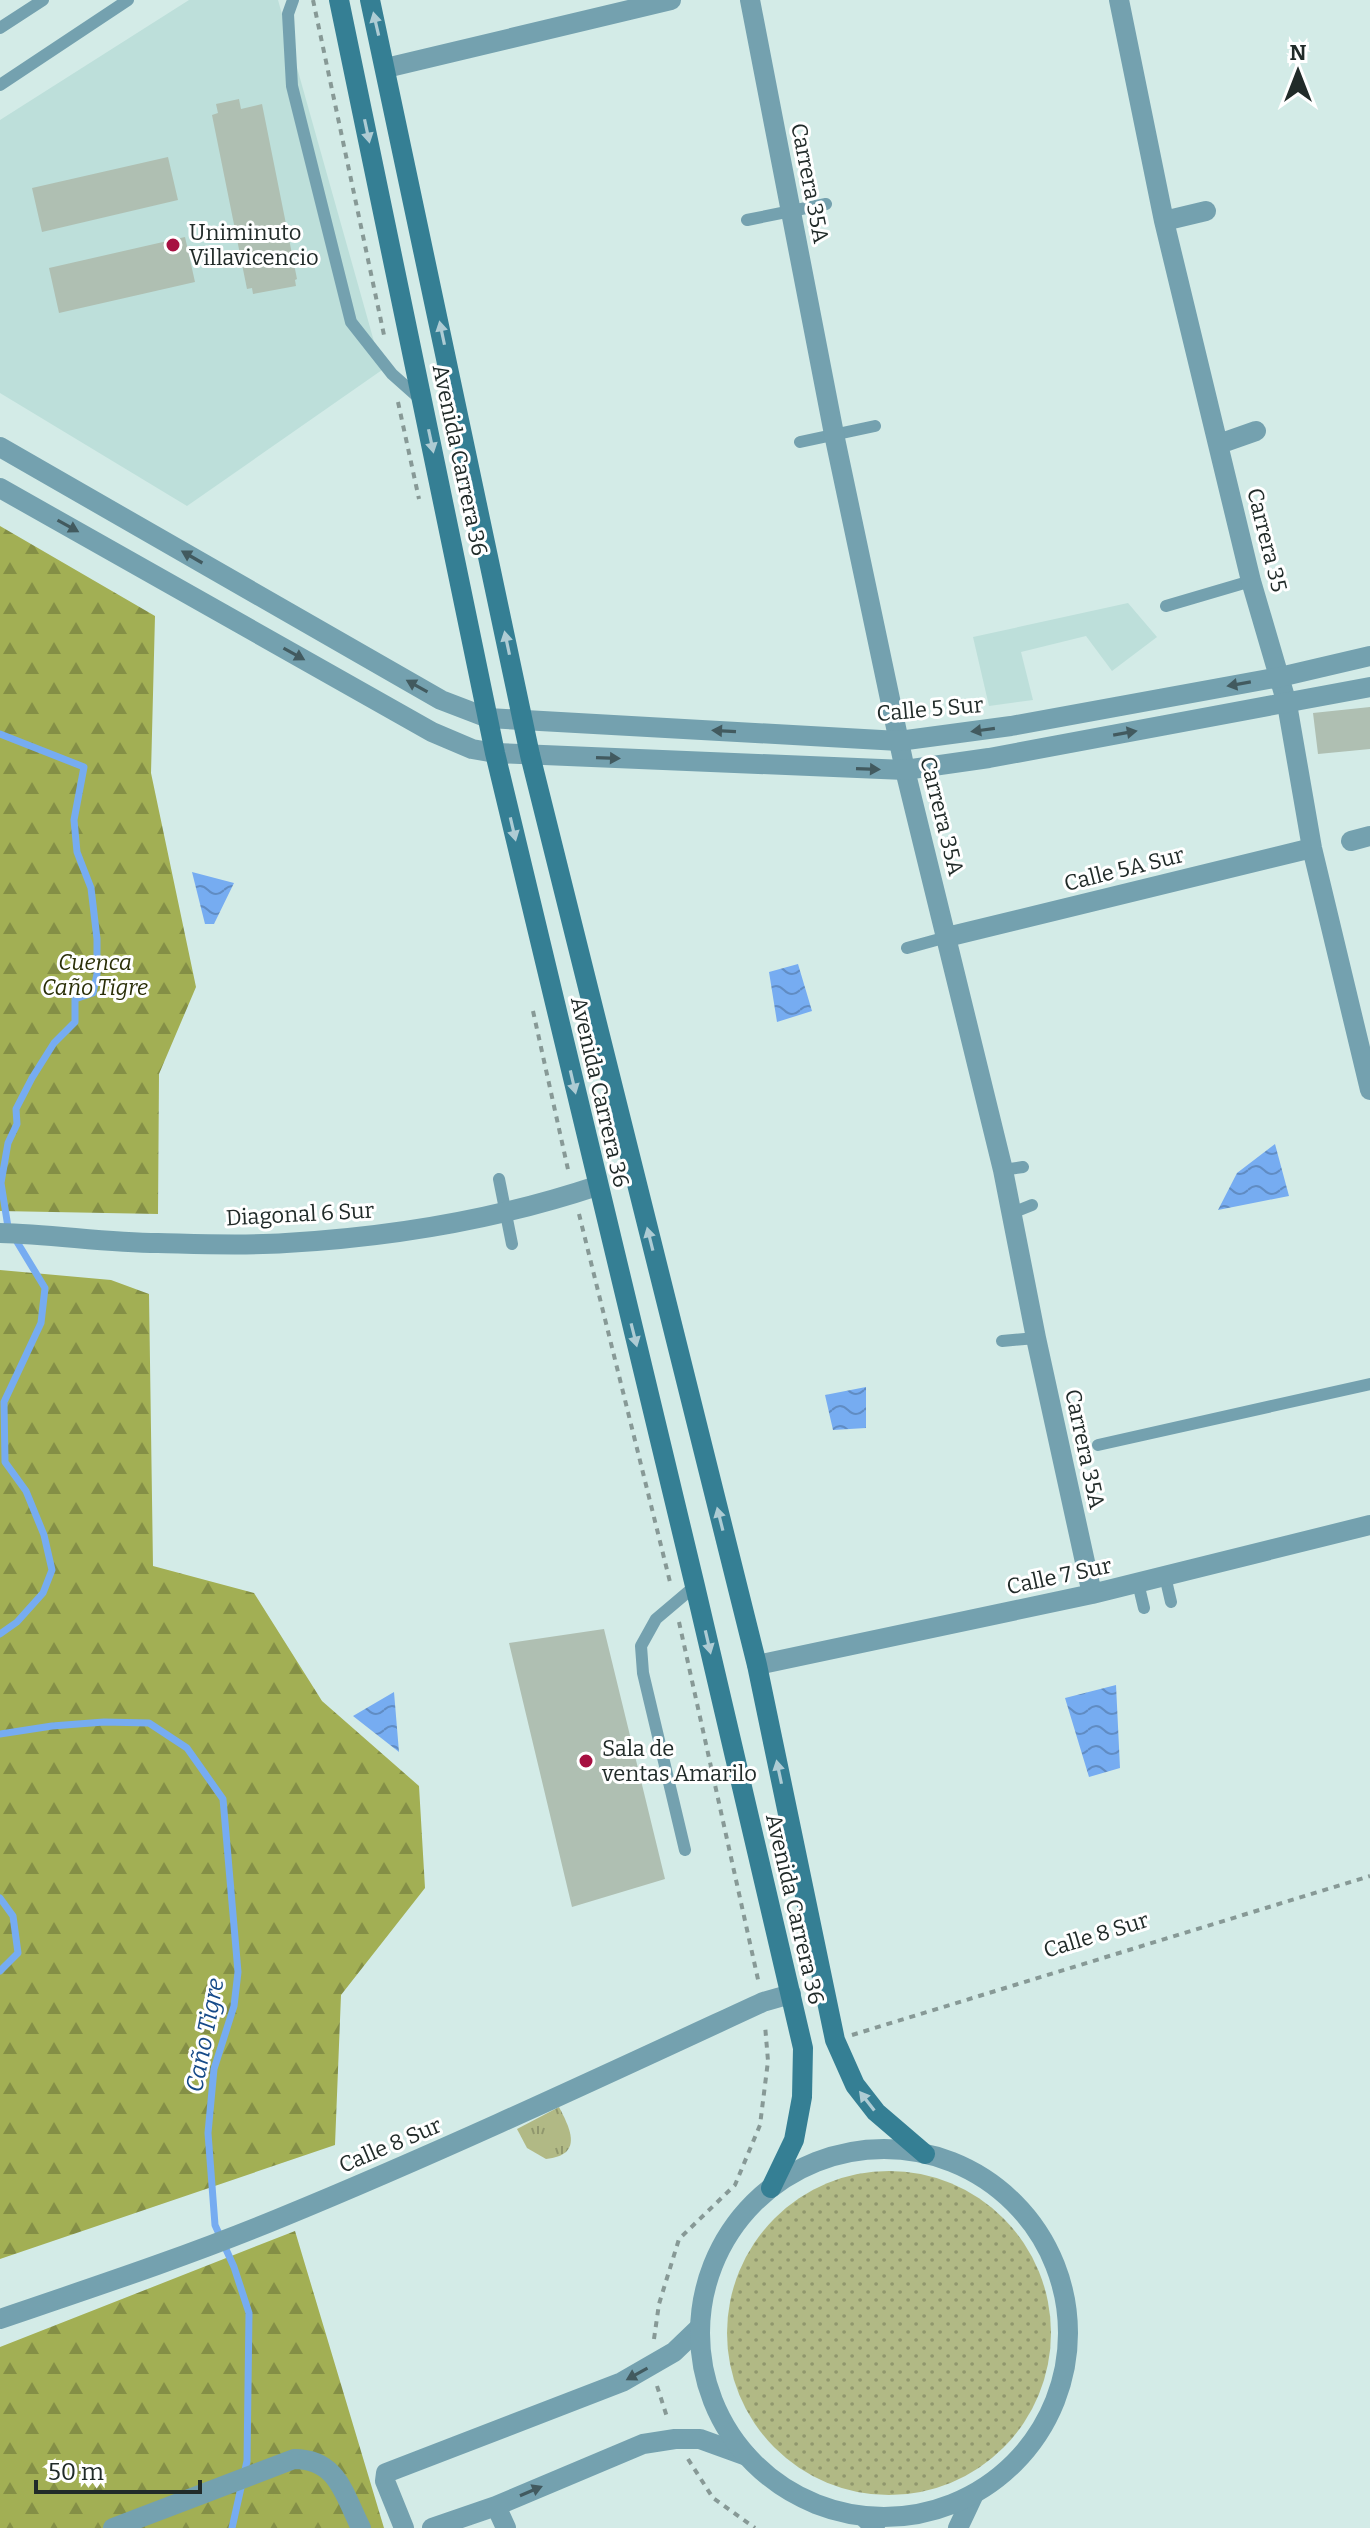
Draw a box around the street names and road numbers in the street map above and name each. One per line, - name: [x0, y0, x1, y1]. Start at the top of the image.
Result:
- street label: Carrera 35A: [785, 121, 835, 246]
- street label: Avenida Carrera 36: [427, 362, 493, 558]
- street label: Carrera 35: [1241, 485, 1293, 595]
- street label: Calle 5 Sur: [875, 691, 985, 727]
- street label: Carrera 35A: [914, 754, 970, 879]
- street label: Calle 5A Sur: [1061, 841, 1187, 897]
- street label: Avenida Carrera 36: [565, 994, 635, 1190]
- street label: Diagonal 6 Sur: [225, 1197, 375, 1231]
- street label: Carrera 35A: [1059, 1387, 1111, 1512]
- street label: Calle 7 Sur: [1004, 1552, 1114, 1600]
- street label: Avenida Carrera 36: [760, 1811, 830, 2007]
- street label: Calle 8 Sur: [1040, 1906, 1152, 1964]
- street label: Calle 8 Sur: [335, 2111, 446, 2179]

